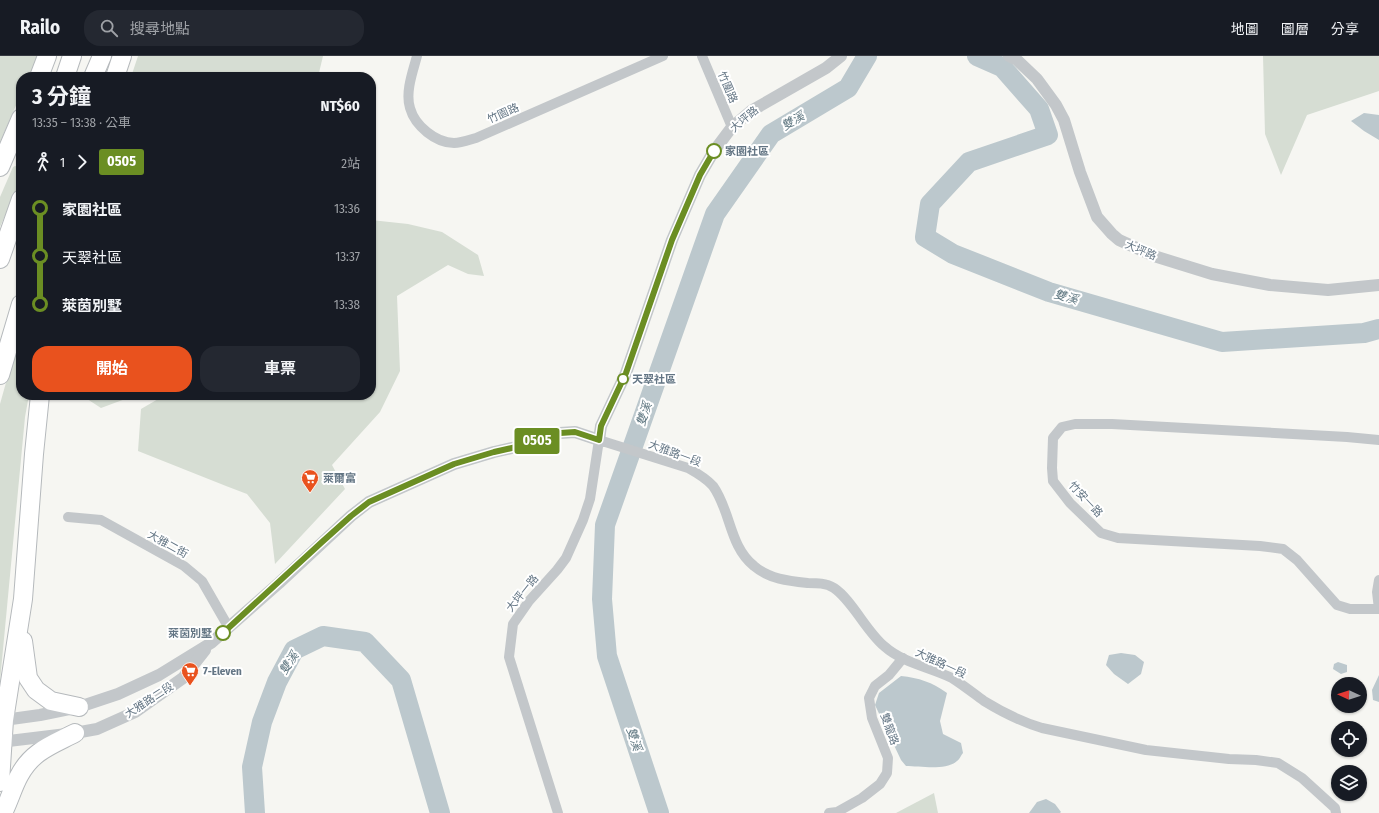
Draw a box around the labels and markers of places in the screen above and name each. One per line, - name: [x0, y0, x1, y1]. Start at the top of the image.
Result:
- marker: 家園社區: [706, 143, 722, 159]
- place label: 家園社區: [725, 145, 769, 158]
- marker: 天翠社區: [617, 373, 629, 385]
- place label: 天翠社區: [632, 373, 676, 386]
- supermarket icon: 萊爾富: [300, 468, 320, 493]
- place label: 萊爾富: [323, 472, 356, 485]
- marker: 萊茵別墅: [215, 625, 231, 641]
- place label: 萊茵別墅: [168, 627, 212, 640]
- supermarket icon: 7-Eleven: [180, 661, 200, 686]
- place label: 7-Eleven: [203, 665, 242, 678]

